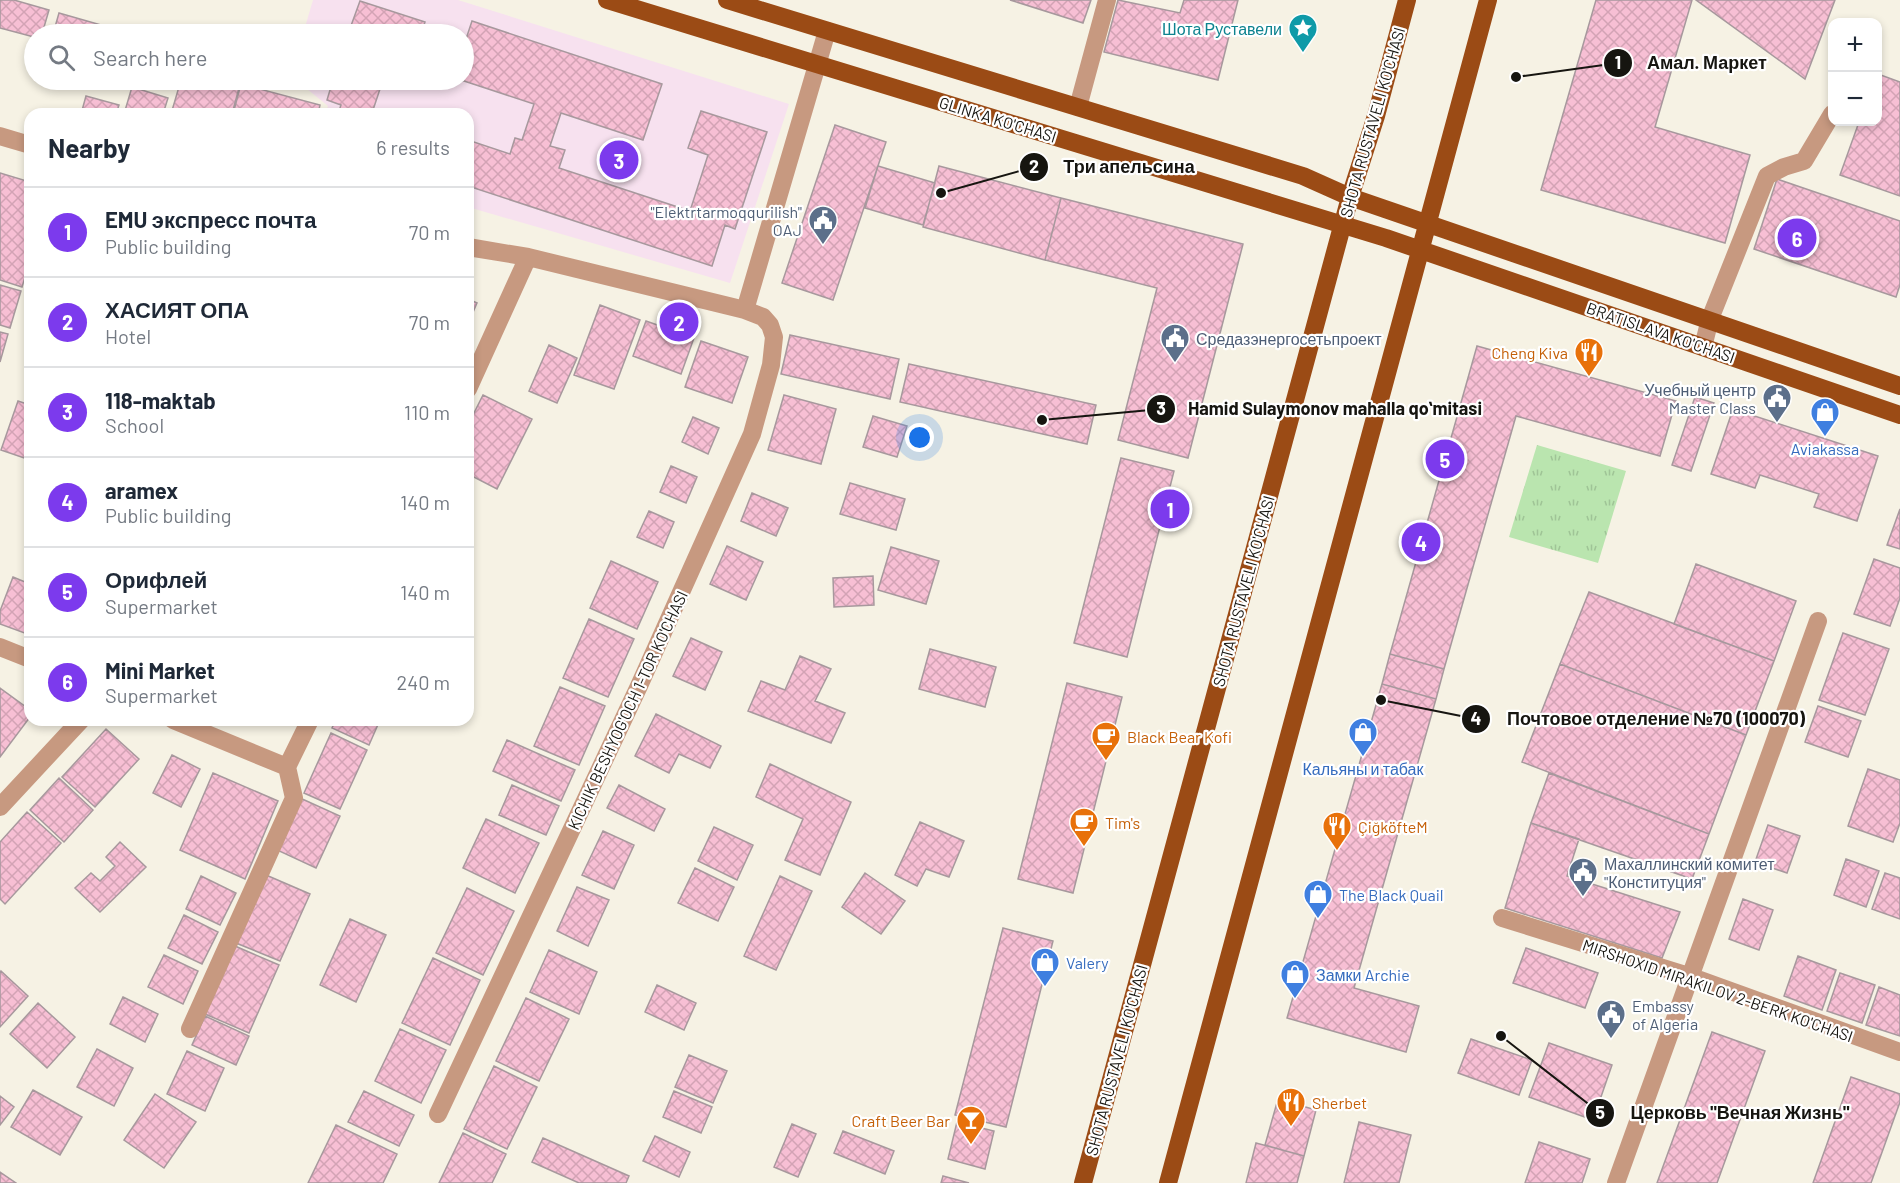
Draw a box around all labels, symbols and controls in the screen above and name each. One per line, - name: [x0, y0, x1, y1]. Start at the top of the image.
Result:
- place icon: Шота Руставели: [1287, 12, 1319, 54]
- map controls: [1828, 18, 1882, 126]
- button: +: [1828, 18, 1882, 72]
- place label: Шота Руставели: [1162, 19, 1282, 38]
- search box: [24, 24, 474, 90]
- street label: SHOTA RUSTAVELI KO'CHASI: [1336, 25, 1408, 219]
- icon: search: [45, 41, 78, 74]
- text: Search here: [93, 44, 207, 70]
- callout: Амал. Маркет: [1603, 45, 1781, 81]
- text: 1: [1615, 51, 1621, 73]
- text: Амал. Маркет: [1647, 51, 1767, 73]
- button: −: [1828, 72, 1882, 126]
- street label: GLINKA KO'CHASI: [937, 92, 1059, 146]
- text: Nearby: [48, 132, 130, 163]
- text: 6 results: [376, 135, 450, 159]
- pin: 3: [600, 138, 638, 182]
- callout: Три апельсина: [1019, 149, 1209, 185]
- text: 2: [1029, 155, 1039, 177]
- text: Три апельсина: [1063, 155, 1196, 177]
- place label: "Elektrtarmoqqurilish" OAJ: [650, 202, 802, 239]
- public building icon: "Elektrtarmoqqurilish" OAJ: [807, 204, 839, 246]
- text: EMU экспресс почта: [105, 206, 316, 232]
- pin: 6: [1778, 216, 1816, 260]
- text: 1: [64, 220, 71, 244]
- text: 70 m: [409, 220, 450, 244]
- text: Public building: [105, 234, 231, 258]
- text: ХАСИЯТ ОПА: [105, 296, 249, 322]
- street label: BRATISLAVA KO'CHASI: [1584, 298, 1738, 366]
- pin: 2: [660, 300, 698, 344]
- text: 2: [62, 310, 73, 334]
- text: 70 m: [409, 310, 450, 334]
- public building icon: Средазэнергосетьпроект: [1159, 322, 1191, 364]
- text: Hotel: [105, 324, 151, 348]
- place label: Средазэнергосетьпроект: [1196, 329, 1382, 348]
- restaurant icon: Cheng Kiva: [1573, 336, 1605, 378]
- place label: Cheng Kiva: [1491, 343, 1568, 362]
- place label: Учебный центр Master Class: [1644, 380, 1756, 417]
- public building icon: Учебный центр Master Class: [1761, 382, 1793, 424]
- text: 118-maktab: [105, 387, 216, 413]
- callout: Hamid Sulaymonov mahalla qoʻmitasi: [1146, 391, 1494, 427]
- shop icon: Aviakassa: [1809, 396, 1841, 438]
- text: 3: [1156, 397, 1166, 419]
- text: Hamid Sulaymonov mahalla qoʻmitasi: [1188, 397, 1482, 419]
- text: 3: [62, 400, 73, 424]
- text: 110 m: [404, 400, 450, 424]
- text: School: [105, 413, 164, 437]
- your location: [905, 423, 934, 452]
- pin: 5: [1426, 436, 1464, 482]
- place label: Aviakassa: [1791, 439, 1859, 458]
- text: aramex: [105, 477, 178, 503]
- pin: 1: [1150, 486, 1190, 532]
- text: 4: [61, 490, 74, 514]
- text: 140 m: [400, 490, 450, 514]
- street label: SHOTA RUSTAVELI KO'CHASI: [1208, 493, 1278, 689]
- text: Public building: [105, 503, 231, 527]
- pin: 4: [1402, 520, 1440, 564]
- text: Орифлей: [105, 566, 207, 592]
- text: 5: [62, 580, 73, 604]
- text: 140 m: [400, 580, 450, 604]
- street label: KICHIK BESHYOG'OCH 1-TOR KO'CHASI: [563, 587, 691, 833]
- text: Supermarket: [105, 594, 218, 618]
- text: Mini Market: [105, 657, 215, 683]
- text: 6: [62, 670, 73, 694]
- text: 240 m: [396, 670, 450, 694]
- text: Supermarket: [105, 683, 218, 707]
- callout: Почтовое отделение №70 (100070): [1461, 701, 1820, 737]
- text: 4: [1471, 707, 1482, 729]
- text: Почтовое отделение №70 (100070): [1507, 707, 1806, 729]
- shop icon: Кальяны и табак: [1347, 716, 1379, 758]
- cafe icon: Black Bear Kofi: [1090, 720, 1122, 762]
- place label: Black Bear Kofi: [1127, 727, 1232, 746]
- place label: Кальяны и табак: [1303, 759, 1424, 778]
- cafe icon: Tim's: [1068, 806, 1100, 848]
- restaurant icon: ÇiğköfteM: [1321, 810, 1353, 852]
- place label: Tim's: [1105, 813, 1140, 832]
- place label: ÇiğköfteM: [1358, 817, 1428, 836]
- place label: Махаллинский комитет "Конституция": [1604, 854, 1775, 891]
- public building icon: Махаллинский комитет "Конституция": [1567, 856, 1599, 898]
- shop icon: The Black Quail: [1302, 878, 1334, 920]
- place label: The Black Quail: [1339, 885, 1444, 904]
- street label: MIRSHOXID MIRAKILOV 2-BERK KO'CHASI: [1580, 935, 1856, 1045]
- shop icon: Valery: [1029, 946, 1061, 988]
- place label: Valery: [1066, 953, 1109, 972]
- shop icon: Замки Archie: [1279, 958, 1311, 1000]
- street label: SHOTA RUSTAVELI KO'CHASI: [1081, 962, 1151, 1158]
- place label: Замки Archie: [1316, 965, 1410, 984]
- place label: Embassy of Algeria: [1632, 996, 1698, 1033]
- public building icon: Embassy of Algeria: [1595, 998, 1627, 1040]
- restaurant icon: Sherbet: [1275, 1086, 1307, 1128]
- place label: Sherbet: [1312, 1093, 1367, 1112]
- callout: Церковь "Вечная Жизнь": [1585, 1095, 1866, 1131]
- text: 5: [1595, 1101, 1605, 1123]
- text: Церковь "Вечная Жизнь": [1630, 1101, 1850, 1123]
- bar icon: Craft Beer Bar: [955, 1104, 987, 1146]
- place label: Craft Beer Bar: [852, 1111, 950, 1130]

